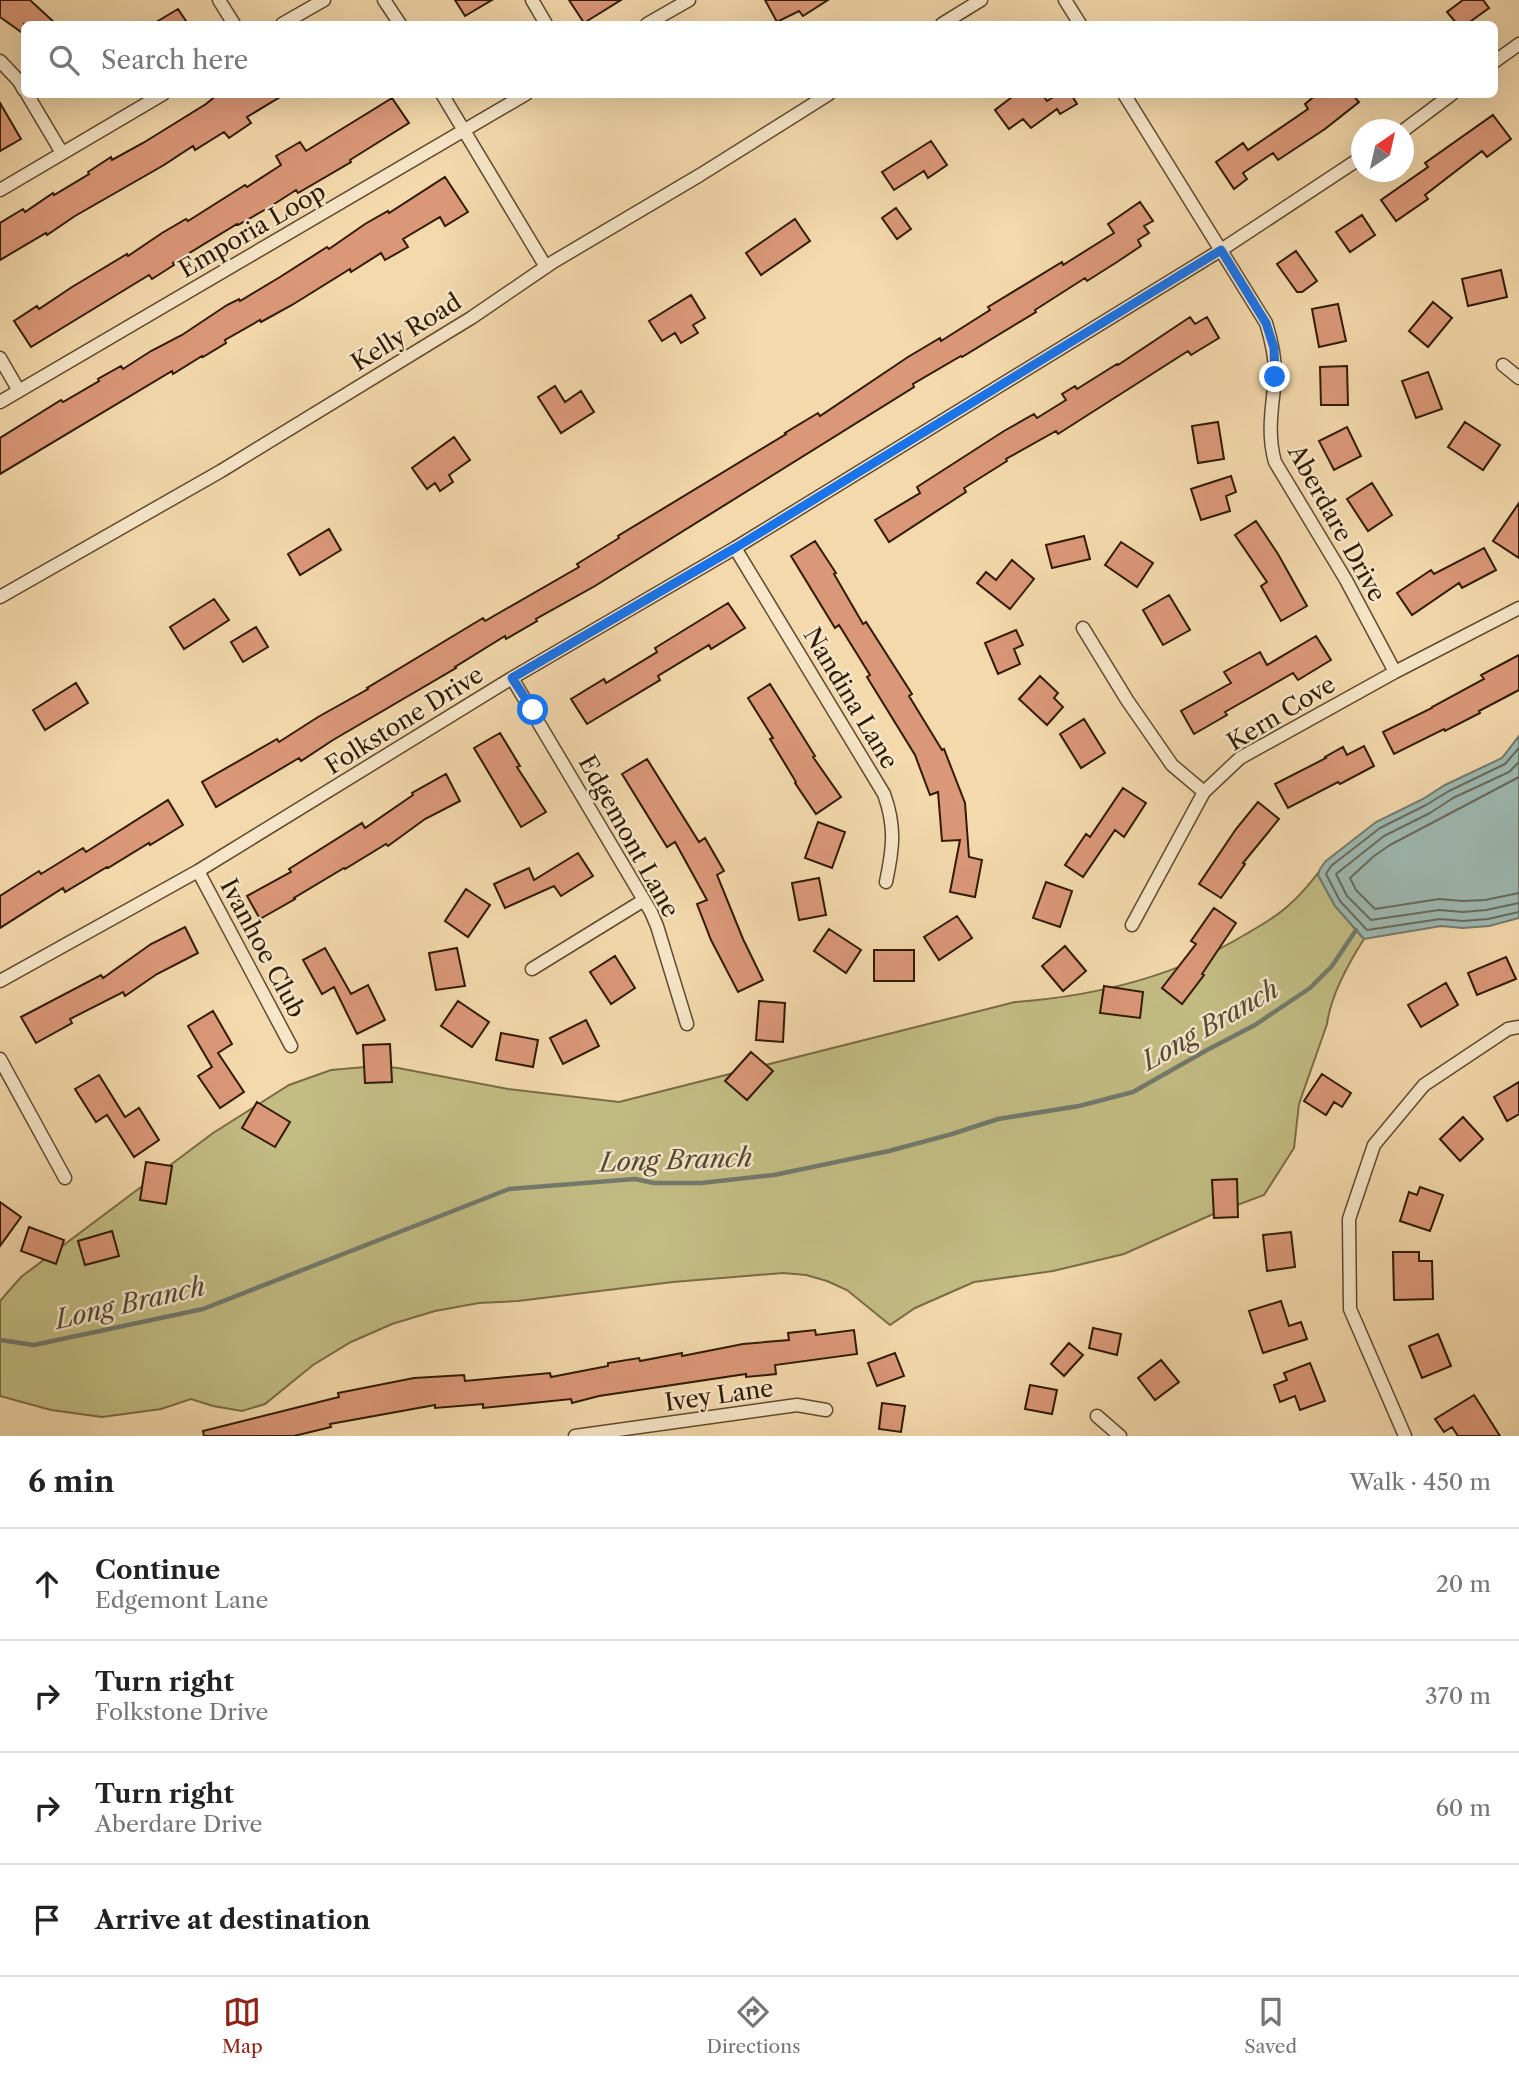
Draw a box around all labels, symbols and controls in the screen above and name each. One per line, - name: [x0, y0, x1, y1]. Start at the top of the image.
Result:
- search box: [21, 21, 1498, 98]
- icon: search: [45, 41, 83, 79]
- text: Search here: [101, 44, 248, 76]
- north arrow: [1351, 119, 1414, 182]
- street label: Emporia Loop: [174, 176, 330, 284]
- street label: Kelly Road: [346, 287, 467, 377]
- route end: [1259, 361, 1290, 392]
- street label: Aberdare Drive: [1281, 439, 1392, 606]
- street label: Nandina Lane: [798, 622, 904, 774]
- street label: Folkstone Drive: [320, 660, 488, 780]
- street label: Kern Cove: [1222, 669, 1340, 757]
- route start: [517, 694, 548, 725]
- street label: Edgemont Lane: [572, 750, 686, 922]
- street label: Ivanhoe Club: [214, 874, 312, 1022]
- water label: Long Branch: [1134, 973, 1284, 1078]
- water label: Long Branch: [597, 1141, 753, 1179]
- water label: Long Branch: [50, 1270, 208, 1336]
- street label: Ivey Lane: [663, 1373, 775, 1417]
- text: 6 min: [28, 1463, 115, 1500]
- text: Walk · 450 m: [1349, 1468, 1491, 1496]
- text: Continue: [95, 1554, 220, 1586]
- icon: ahead: [28, 1565, 66, 1603]
- text: 20 m: [1436, 1570, 1491, 1598]
- text: Edgemont Lane: [95, 1586, 268, 1614]
- text: Turn right: [95, 1666, 234, 1698]
- icon: right: [28, 1677, 66, 1715]
- text: 370 m: [1425, 1682, 1491, 1710]
- text: Folkstone Drive: [95, 1698, 269, 1726]
- text: Turn right: [95, 1778, 234, 1810]
- icon: right: [28, 1789, 66, 1827]
- text: 60 m: [1435, 1794, 1491, 1822]
- text: Aberdare Drive: [95, 1810, 262, 1838]
- icon: arrive: [28, 1901, 66, 1939]
- text: Arrive at destination: [95, 1904, 370, 1936]
- tab: Map: [222, 1993, 263, 2058]
- tab: Directions: [707, 1993, 800, 2058]
- tab: Saved: [1244, 1993, 1297, 2058]

